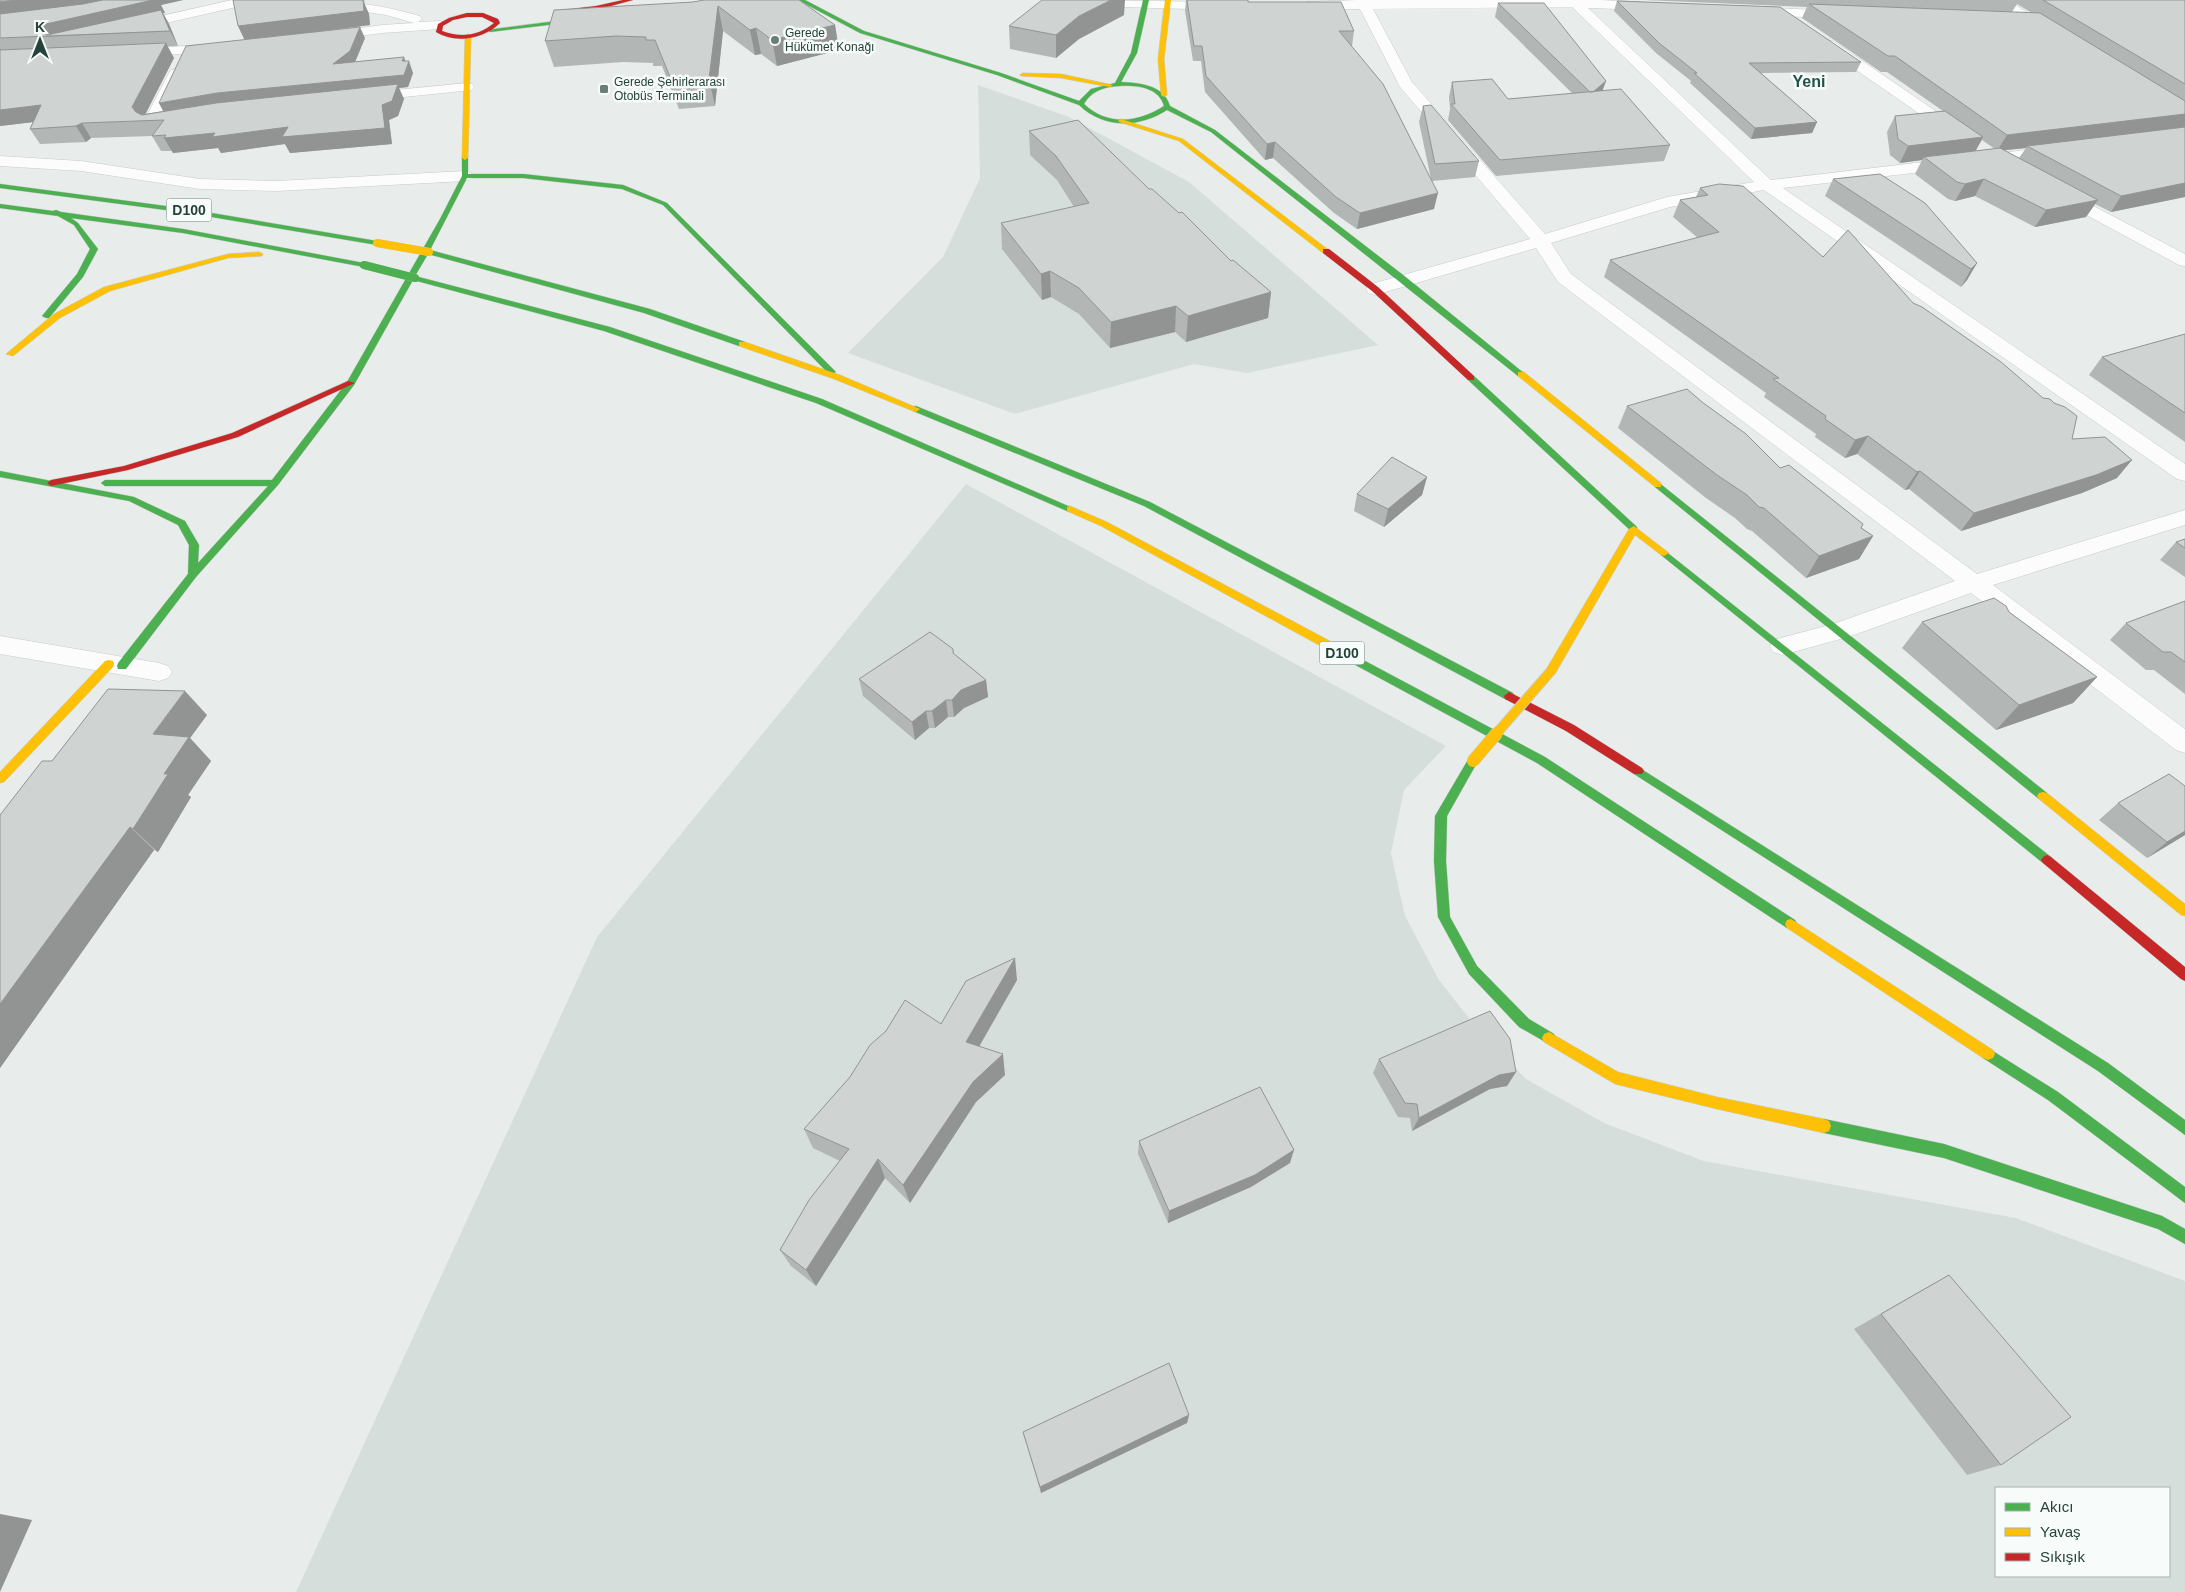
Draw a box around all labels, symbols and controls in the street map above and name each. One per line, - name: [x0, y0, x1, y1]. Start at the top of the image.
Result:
- north arrow: [15, 15, 65, 65]
- text: K: [35, 19, 45, 35]
- place label: Gerede Hükümet Konağı: [785, 26, 874, 54]
- marker: Gerede Hükümet Konağı: [769, 34, 781, 46]
- district label: Yeni: [1793, 73, 1825, 90]
- place label: Gerede Şehirlerarası Otobüs Terminali: [614, 75, 725, 103]
- marker: Gerede Şehirlerarası Otobüs Terminali: [598, 83, 610, 95]
- road number: D100: [166, 198, 212, 222]
- road number: D100: [1320, 641, 1364, 664]
- legend: [1995, 1487, 2170, 1577]
- text: Akıcı: [2040, 1498, 2073, 1515]
- text: Yavaş: [2040, 1523, 2081, 1540]
- text: Sıkışık: [2040, 1548, 2086, 1565]

